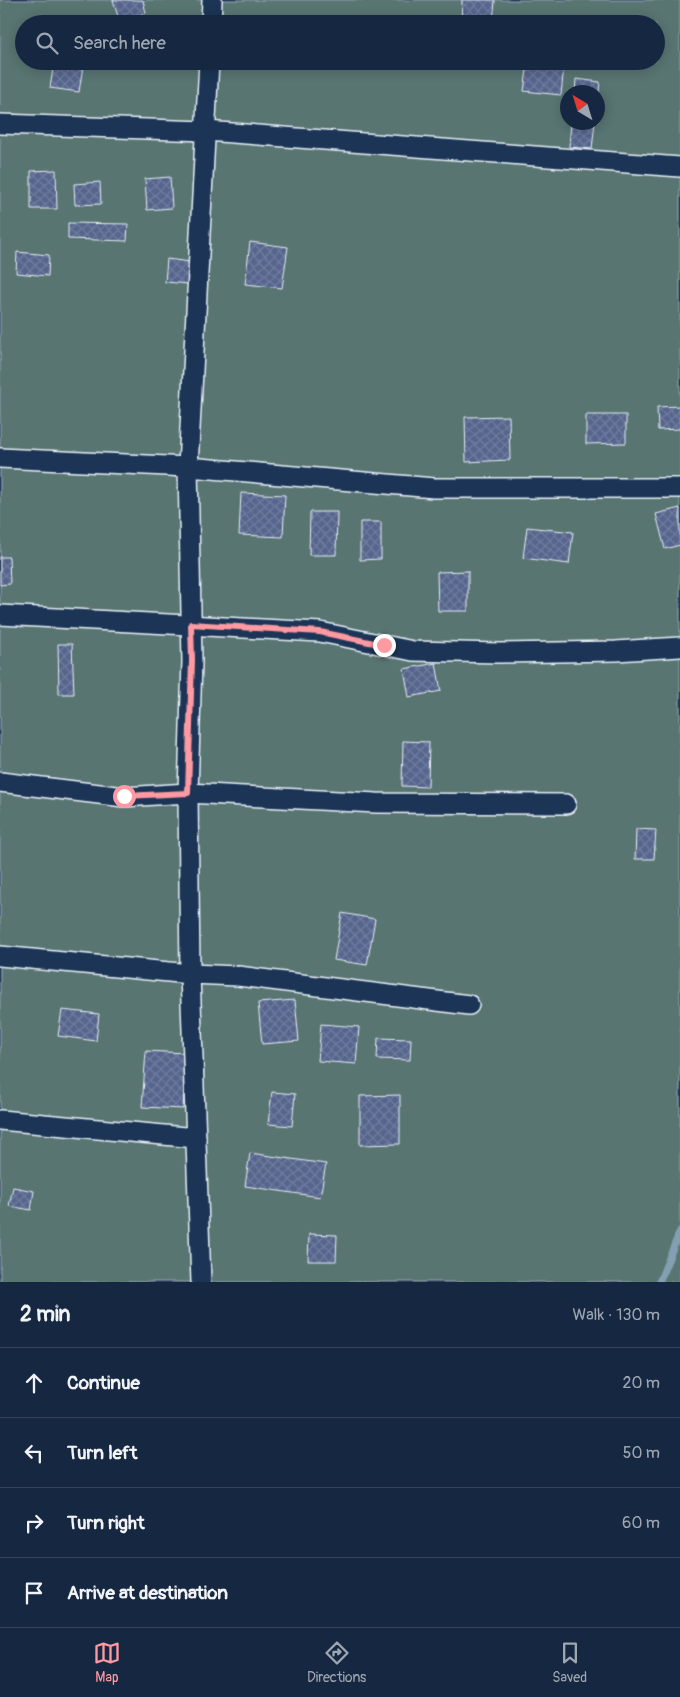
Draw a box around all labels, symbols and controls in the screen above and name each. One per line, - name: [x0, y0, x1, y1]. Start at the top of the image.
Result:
- search box: [15, 15, 665, 70]
- icon: search: [33, 29, 61, 57]
- text: Search here: [73, 31, 166, 55]
- north arrow: [560, 85, 605, 130]
- route end: [373, 634, 396, 657]
- route start: [113, 785, 136, 808]
- text: 2 min: [20, 1301, 70, 1328]
- text: Walk · 130 m: [573, 1305, 660, 1325]
- icon: ahead: [20, 1369, 48, 1397]
- text: Continue: [67, 1371, 140, 1395]
- text: 20 m: [622, 1373, 660, 1393]
- icon: left: [20, 1439, 48, 1467]
- text: Turn left: [67, 1441, 137, 1465]
- text: 50 m: [623, 1443, 660, 1463]
- icon: right: [20, 1509, 48, 1537]
- text: Turn right: [67, 1511, 145, 1535]
- text: 60 m: [622, 1513, 660, 1533]
- icon: arrive: [20, 1579, 48, 1607]
- text: Arrive at destination: [67, 1581, 228, 1605]
- tab: Map: [93, 1639, 121, 1686]
- tab: Directions: [307, 1639, 366, 1686]
- tab: Saved: [552, 1639, 587, 1686]

